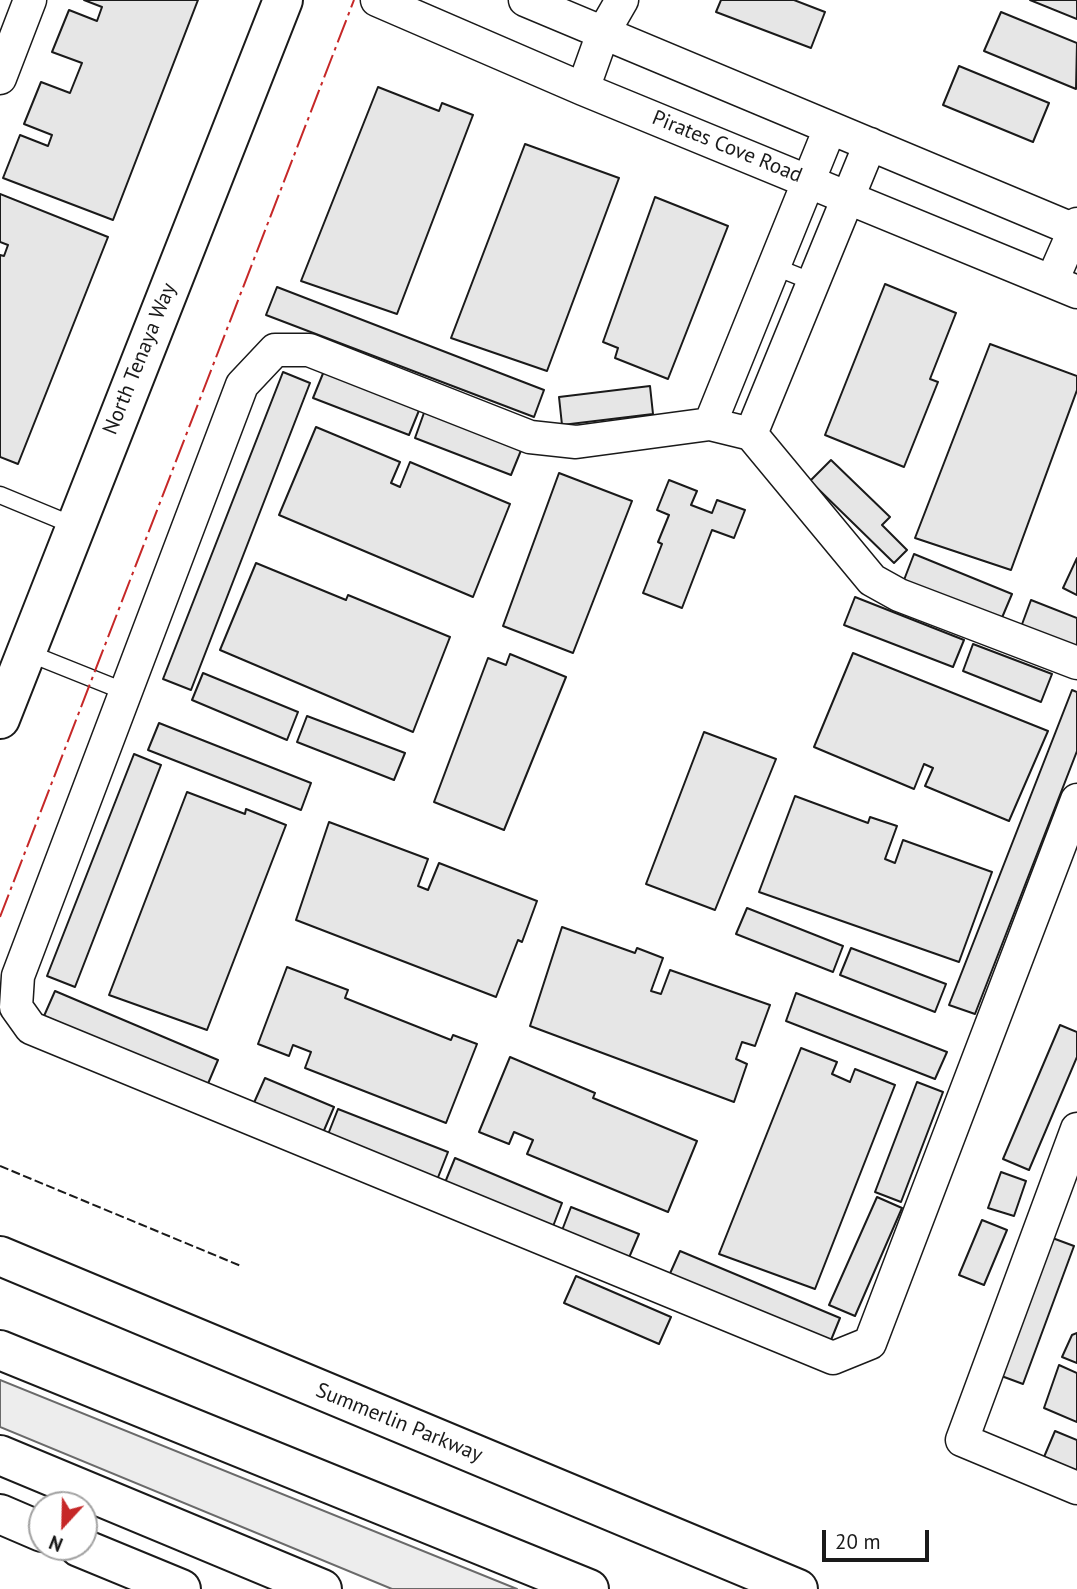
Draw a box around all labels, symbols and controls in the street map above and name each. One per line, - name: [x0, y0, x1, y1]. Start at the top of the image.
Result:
- street label: Pirates Cove Road: [648, 105, 806, 189]
- street label: North Tenaya Way: [98, 279, 182, 439]
- street label: Summerlin Parkway: [312, 1378, 486, 1468]
- north arrow: [28, 1491, 98, 1561]
- scale bar: [825, 1516, 932, 1560]
- text: 20 m: [835, 1528, 881, 1555]
- text: N: [46, 1530, 66, 1557]

